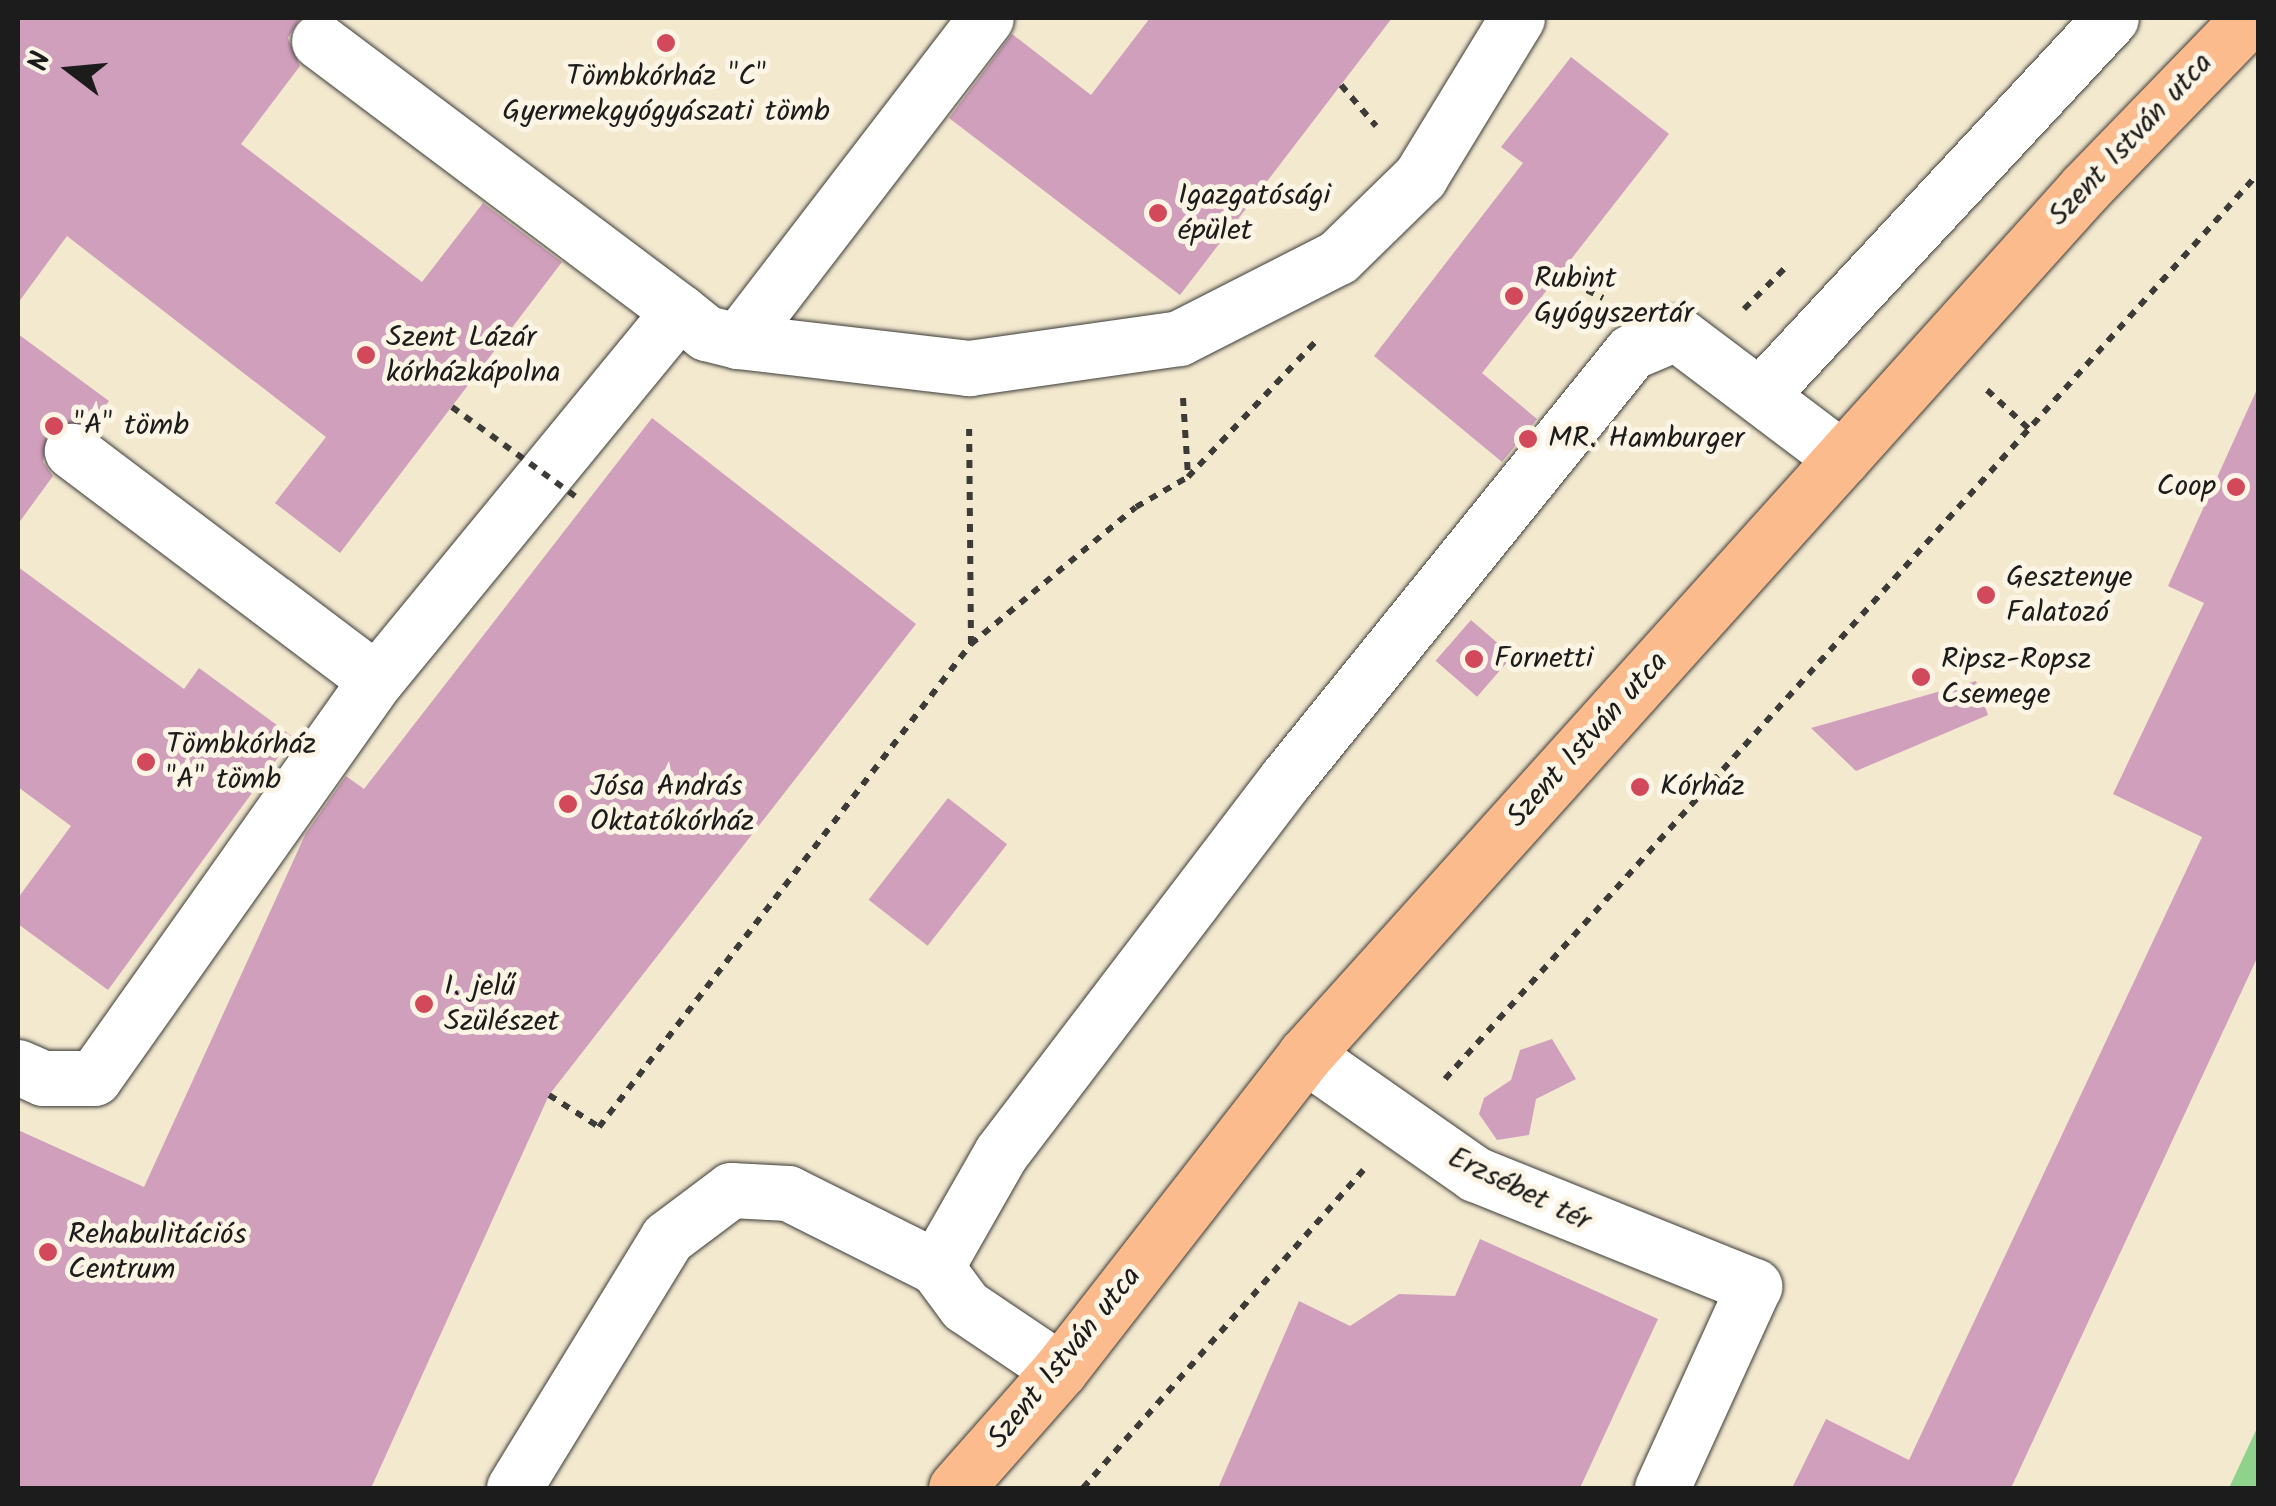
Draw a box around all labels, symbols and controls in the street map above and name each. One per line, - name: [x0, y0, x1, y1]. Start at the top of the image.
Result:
- north arrow: [20, 20, 120, 120]
- marker: Tömbkórház "C" Gyermekgyógyászati tömb: [655, 32, 677, 54]
- street label: Szent István utca: [2041, 46, 2221, 234]
- text: N: [17, 47, 65, 76]
- place label: Tömbkórház "C" Gyermekgyógyászati tömb: [502, 59, 830, 130]
- place label: Igazgatósági épület: [1178, 178, 1331, 248]
- marker: Igazgatósági épület: [1147, 202, 1169, 224]
- place label: Rubint Gyógyszertár: [1534, 261, 1693, 332]
- marker: Rubint Gyógyszertár: [1503, 285, 1525, 307]
- place label: Szent Lázár kórházkápolna: [386, 320, 561, 390]
- marker: Szent Lázár kórházkápolna: [355, 344, 377, 366]
- place label: "A" tömb: [74, 408, 189, 444]
- marker: "A" tömb: [43, 415, 65, 437]
- place label: MR. Hamburger: [1548, 421, 1744, 457]
- marker: MR. Hamburger: [1517, 428, 1539, 450]
- place label: Coop: [2157, 469, 2216, 505]
- marker: Coop: [2225, 476, 2247, 498]
- place label: Gesztenye Falatozó: [2006, 560, 2132, 630]
- marker: Gesztenye Falatozó: [1975, 584, 1997, 606]
- place label: Fornetti: [1494, 641, 1593, 677]
- place label: Ripsz-Ropsz Csemege: [1941, 642, 2091, 712]
- street label: Szent István utca: [1500, 645, 1676, 835]
- marker: Fornetti: [1463, 648, 1485, 670]
- marker: Ripsz-Ropsz Csemege: [1910, 666, 1932, 688]
- place label: Tömbkórház "A" tömb: [166, 727, 316, 798]
- marker: Tömbkórház "A" tömb: [135, 751, 157, 773]
- place label: Jósa András Oktatókórház: [590, 769, 754, 840]
- place label: Kórház: [1660, 769, 1745, 805]
- marker: Kórház: [1629, 776, 1651, 798]
- marker: Jósa András Oktatókórház: [555, 791, 581, 817]
- place label: I. jelű Szülészet: [444, 969, 559, 1040]
- marker: I. jelű Szülészet: [413, 993, 435, 1015]
- street label: Erzsébet tér: [1442, 1140, 1596, 1240]
- place label: Rehabulitációs Centrum: [68, 1217, 246, 1288]
- marker: Rehabulitációs Centrum: [37, 1241, 59, 1263]
- street label: Szent István utca: [980, 1260, 1150, 1456]

